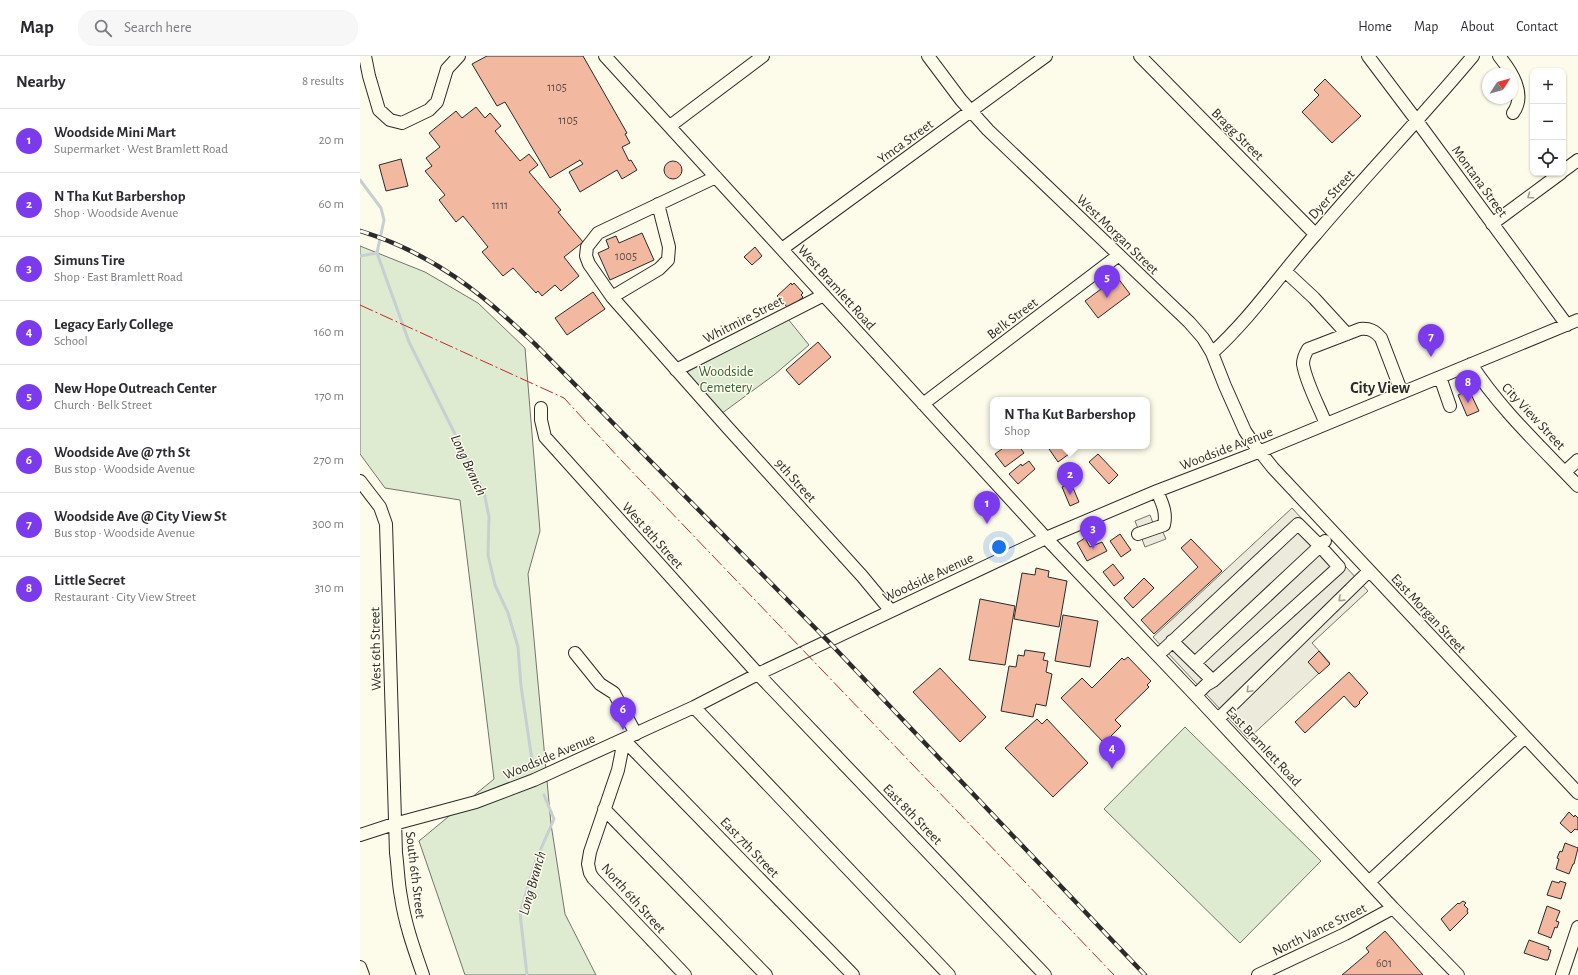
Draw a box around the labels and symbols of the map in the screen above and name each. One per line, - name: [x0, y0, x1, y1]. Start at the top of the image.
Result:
- north arrow: [1482, 68, 1518, 104]
- house number: 1105: [547, 81, 567, 93]
- street label: Bragg Street: [1209, 106, 1266, 164]
- house number: 1105: [558, 114, 578, 126]
- street label: Ymca Street: [875, 117, 936, 166]
- street label: Montana Street: [1449, 143, 1510, 220]
- street label: Dyer Street: [1306, 167, 1358, 222]
- one-way arrow: [1527, 191, 1534, 198]
- street label: West Morgan Street: [1074, 192, 1161, 278]
- house number: 1111: [492, 199, 508, 211]
- street label: West Bramlett Road: [795, 243, 878, 333]
- house number: 1005: [615, 250, 637, 262]
- pin: 5: [1094, 265, 1120, 298]
- street label: Whitmire Street: [701, 293, 786, 346]
- street label: Belk Street: [985, 295, 1041, 342]
- pin: 7: [1418, 324, 1444, 357]
- park label: Woodside Cemetery: [698, 365, 754, 395]
- pin: 8: [1455, 370, 1481, 403]
- district label: City View: [1350, 380, 1411, 397]
- street label: City View Street: [1499, 381, 1568, 453]
- street label: Woodside Avenue: [1178, 425, 1275, 473]
- water label: Long Branch: [448, 432, 489, 498]
- street label: 9th Street: [772, 456, 819, 506]
- pin: 2: [1057, 462, 1083, 495]
- pin: 1: [974, 491, 1000, 524]
- street label: West 8th Street: [619, 500, 686, 572]
- pin: 3: [1080, 516, 1106, 549]
- your location: [989, 537, 1009, 557]
- street label: Woodside Avenue: [881, 551, 976, 605]
- street label: East Morgan Street: [1388, 571, 1469, 656]
- one-way arrow: [1338, 594, 1346, 602]
- street label: West 6th Street: [368, 606, 384, 691]
- one-way arrow: [1246, 685, 1254, 693]
- pin: 6: [610, 697, 636, 730]
- street label: East Bramlett Road: [1223, 704, 1304, 789]
- street label: Woodside Avenue: [501, 731, 597, 783]
- pin: 4: [1099, 736, 1125, 769]
- street label: East 8th Street: [880, 782, 945, 848]
- street label: East 7th Street: [717, 815, 782, 881]
- street label: South 6th Street: [403, 831, 427, 920]
- water label: Long Branch: [516, 849, 549, 917]
- street label: North 6th Street: [599, 861, 668, 937]
- street label: North Vance Street: [1270, 901, 1369, 959]
- house number: 601: [1376, 957, 1392, 969]

